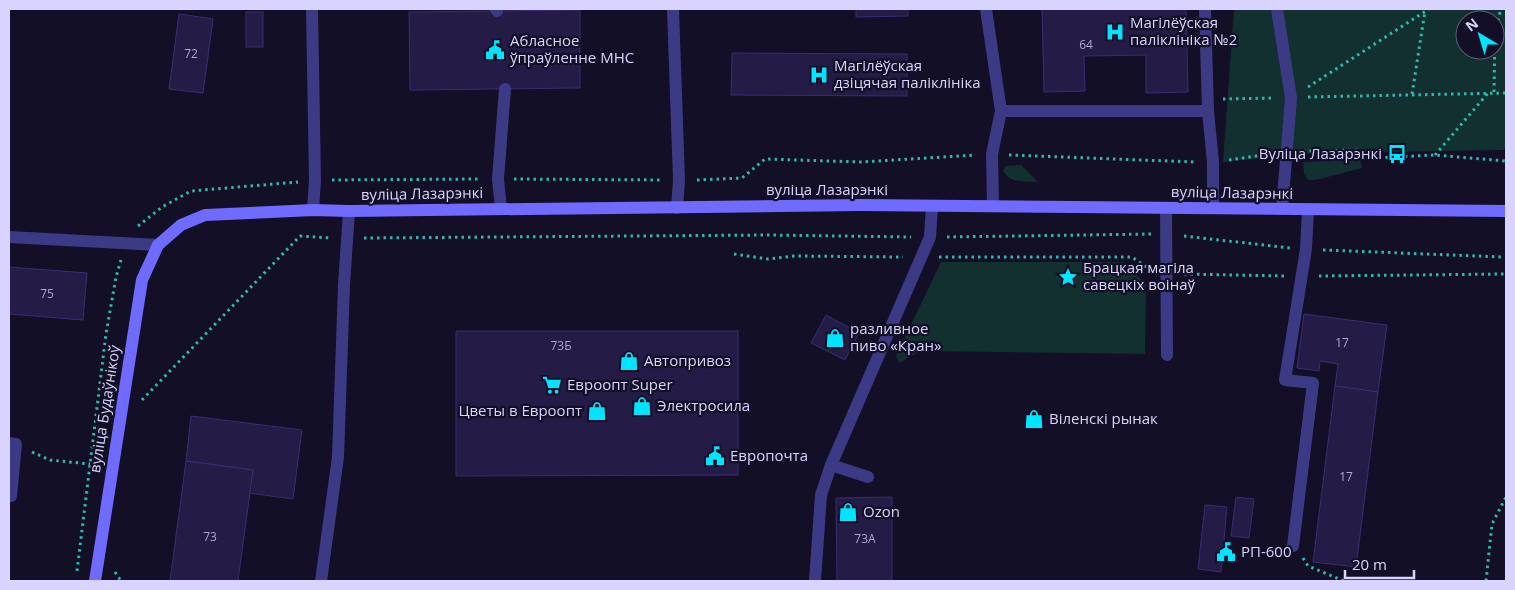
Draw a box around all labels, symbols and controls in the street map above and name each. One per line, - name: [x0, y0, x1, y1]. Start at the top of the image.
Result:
- north arrow: [1455, 10, 1505, 60]
- place label: Магілёўская паліклініка №2: [1130, 12, 1237, 49]
- text: N: [1461, 13, 1482, 35]
- hospital icon: Магілёўская паліклініка №2: [1104, 21, 1126, 43]
- place label: Абласное ўпраўленне МНС: [510, 30, 634, 67]
- house number: 64: [1079, 36, 1093, 53]
- public building icon: Абласное ўпраўленне МНС: [484, 39, 506, 61]
- house number: 72: [184, 45, 198, 62]
- place label: Магілёўская дзіцячая паліклініка: [834, 55, 980, 92]
- hospital icon: Магілёўская дзіцячая паліклініка: [808, 64, 830, 86]
- place label: Вуліца Лазарэнкі: [1259, 143, 1382, 163]
- bus stop icon: Вуліца Лазарэнкі: [1386, 143, 1408, 165]
- street label: вуліца Лазарэнкі: [766, 179, 888, 199]
- street label: вуліца Лазарэнкі: [1171, 181, 1293, 203]
- street label: вуліца Лазарэнкі: [361, 182, 483, 204]
- place label: Брацкая магіла савецкіх воінаў: [1083, 257, 1195, 294]
- place icon: Брацкая магіла савецкіх воінаў: [1057, 266, 1079, 288]
- house number: 75: [40, 285, 54, 302]
- place label: разливное пиво «Кран»: [850, 318, 941, 355]
- shop icon: разливное пиво «Кран»: [824, 327, 846, 349]
- house number: 17: [1335, 334, 1349, 351]
- house number: 73Б: [550, 337, 572, 354]
- street label: вуліца Будаўнікоў: [84, 343, 124, 474]
- shop icon: Автопривоз: [618, 350, 640, 372]
- place label: Автопривоз: [644, 350, 731, 370]
- supermarket icon: Евроопт Super: [541, 374, 563, 396]
- place label: Евроопт Super: [567, 374, 673, 394]
- shop icon: Электросила: [631, 395, 653, 417]
- place label: Электросила: [657, 395, 750, 415]
- place label: Цветы в Евроопт: [458, 400, 582, 420]
- shop icon: Цветы в Евроопт: [586, 400, 608, 422]
- shop icon: Віленскі рынак: [1023, 408, 1045, 430]
- place label: Віленскі рынак: [1049, 408, 1158, 428]
- public building icon: Европочта: [704, 445, 726, 467]
- place label: Европочта: [730, 445, 808, 465]
- house number: 17: [1339, 468, 1353, 485]
- shop icon: Ozon: [837, 501, 859, 523]
- place label: Ozon: [863, 501, 900, 521]
- house number: 73: [203, 528, 217, 545]
- house number: 73А: [854, 530, 876, 547]
- public building icon: РП-600: [1215, 541, 1237, 563]
- place label: РП-600: [1241, 541, 1292, 561]
- scale bar: [1345, 548, 1414, 580]
- text: 20 m: [1352, 554, 1387, 574]

